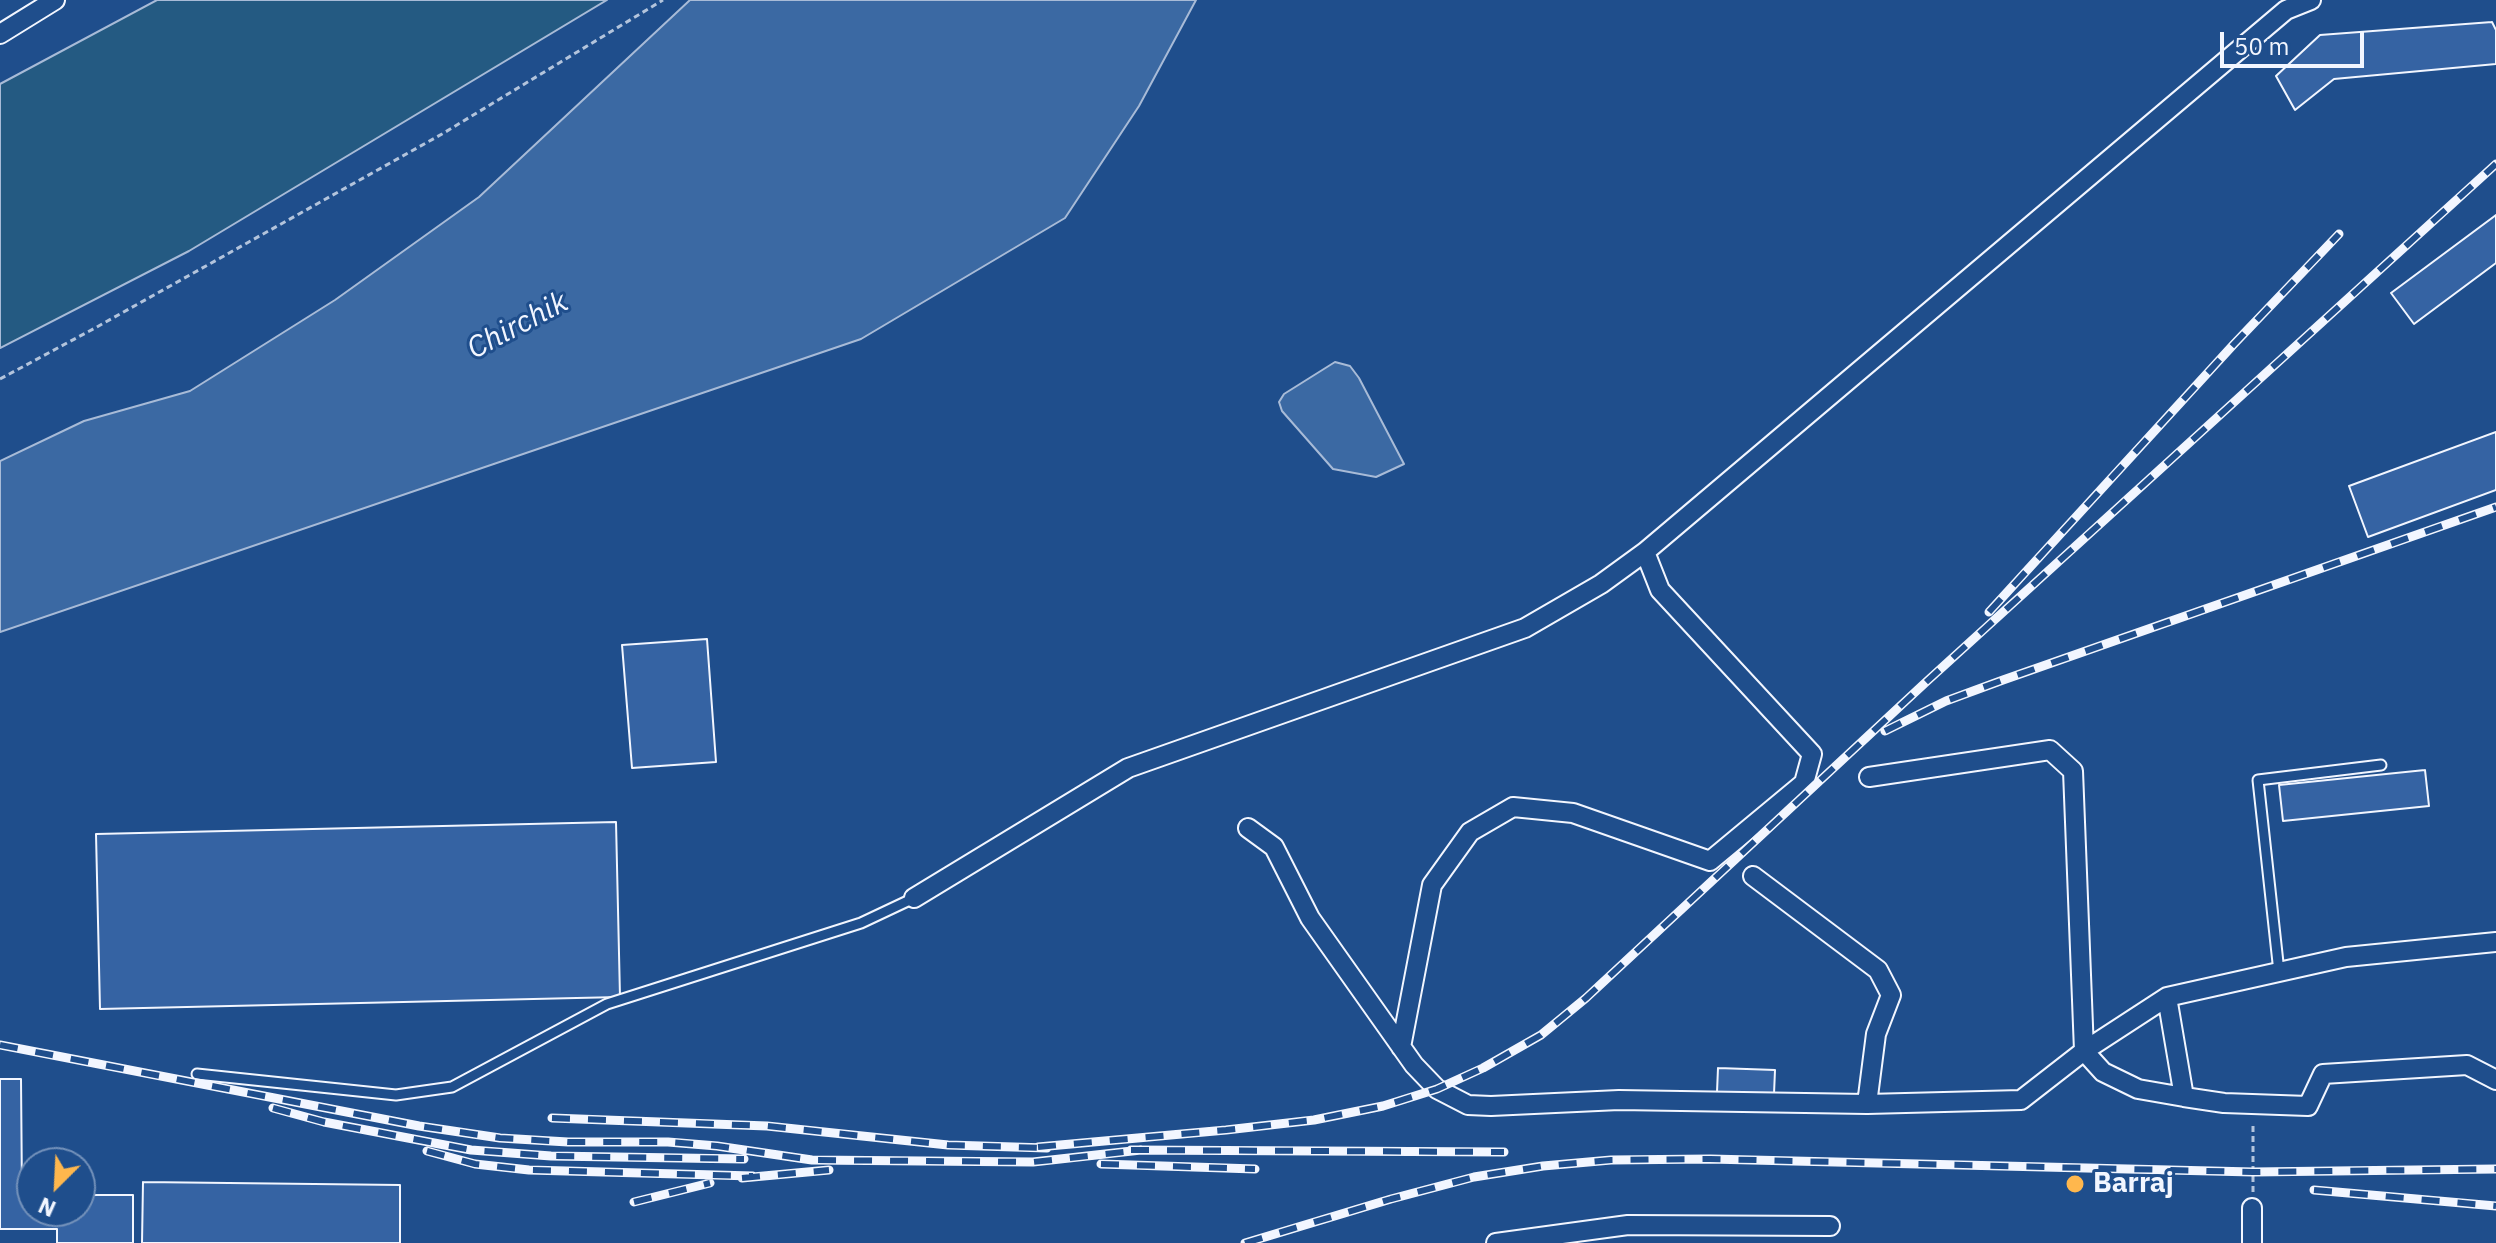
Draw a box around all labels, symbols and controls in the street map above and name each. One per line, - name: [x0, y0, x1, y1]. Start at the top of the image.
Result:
- scale bar: [2224, 16, 2368, 66]
- text: 50 m: [2234, 30, 2289, 62]
- water label: Chirchik: [462, 285, 574, 367]
- north arrow: [16, 1147, 96, 1227]
- place label: Barraj: [2093, 1167, 2174, 1201]
- marker: Barraj: [2064, 1173, 2086, 1195]
- text: N: [34, 1191, 60, 1224]

